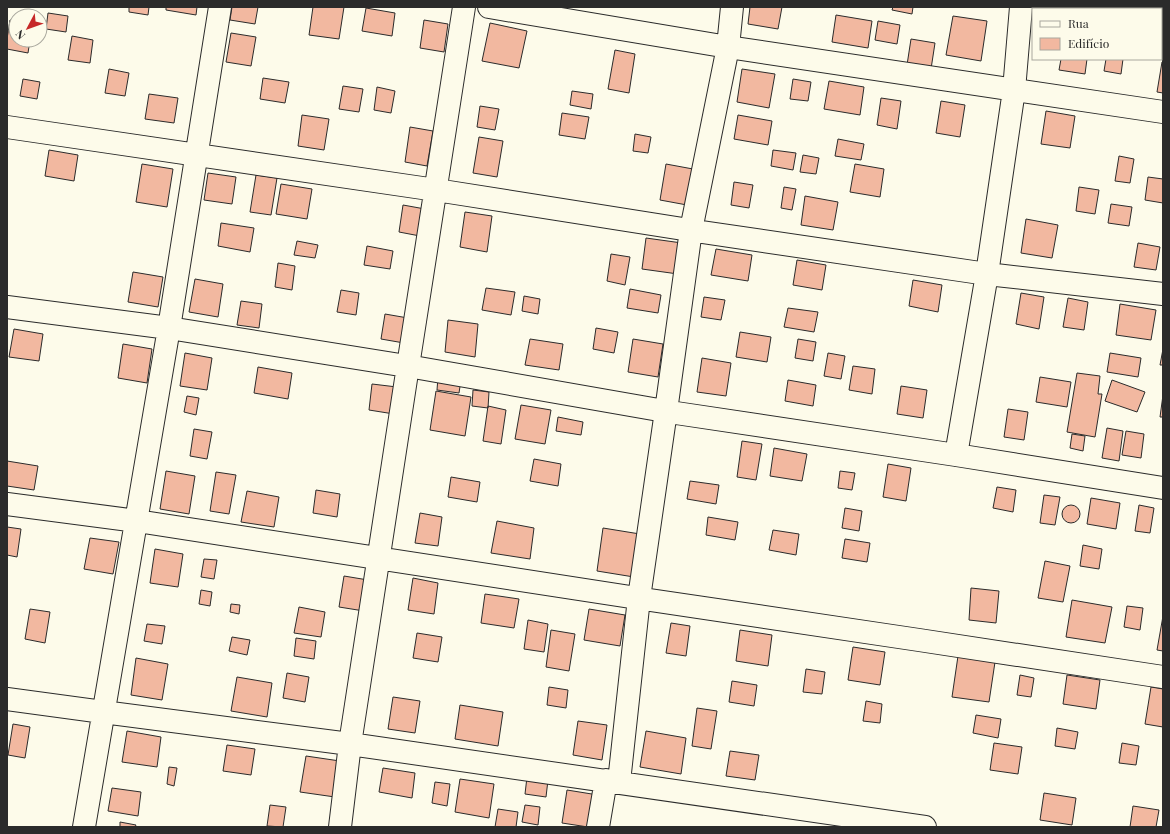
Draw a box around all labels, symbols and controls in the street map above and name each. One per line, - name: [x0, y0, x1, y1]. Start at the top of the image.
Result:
- north arrow: [8, 8, 48, 48]
- legend: [1032, 8, 1162, 60]
- text: Rua: [1068, 15, 1089, 31]
- text: N: [12, 27, 28, 43]
- text: Edifício: [1068, 35, 1110, 51]

